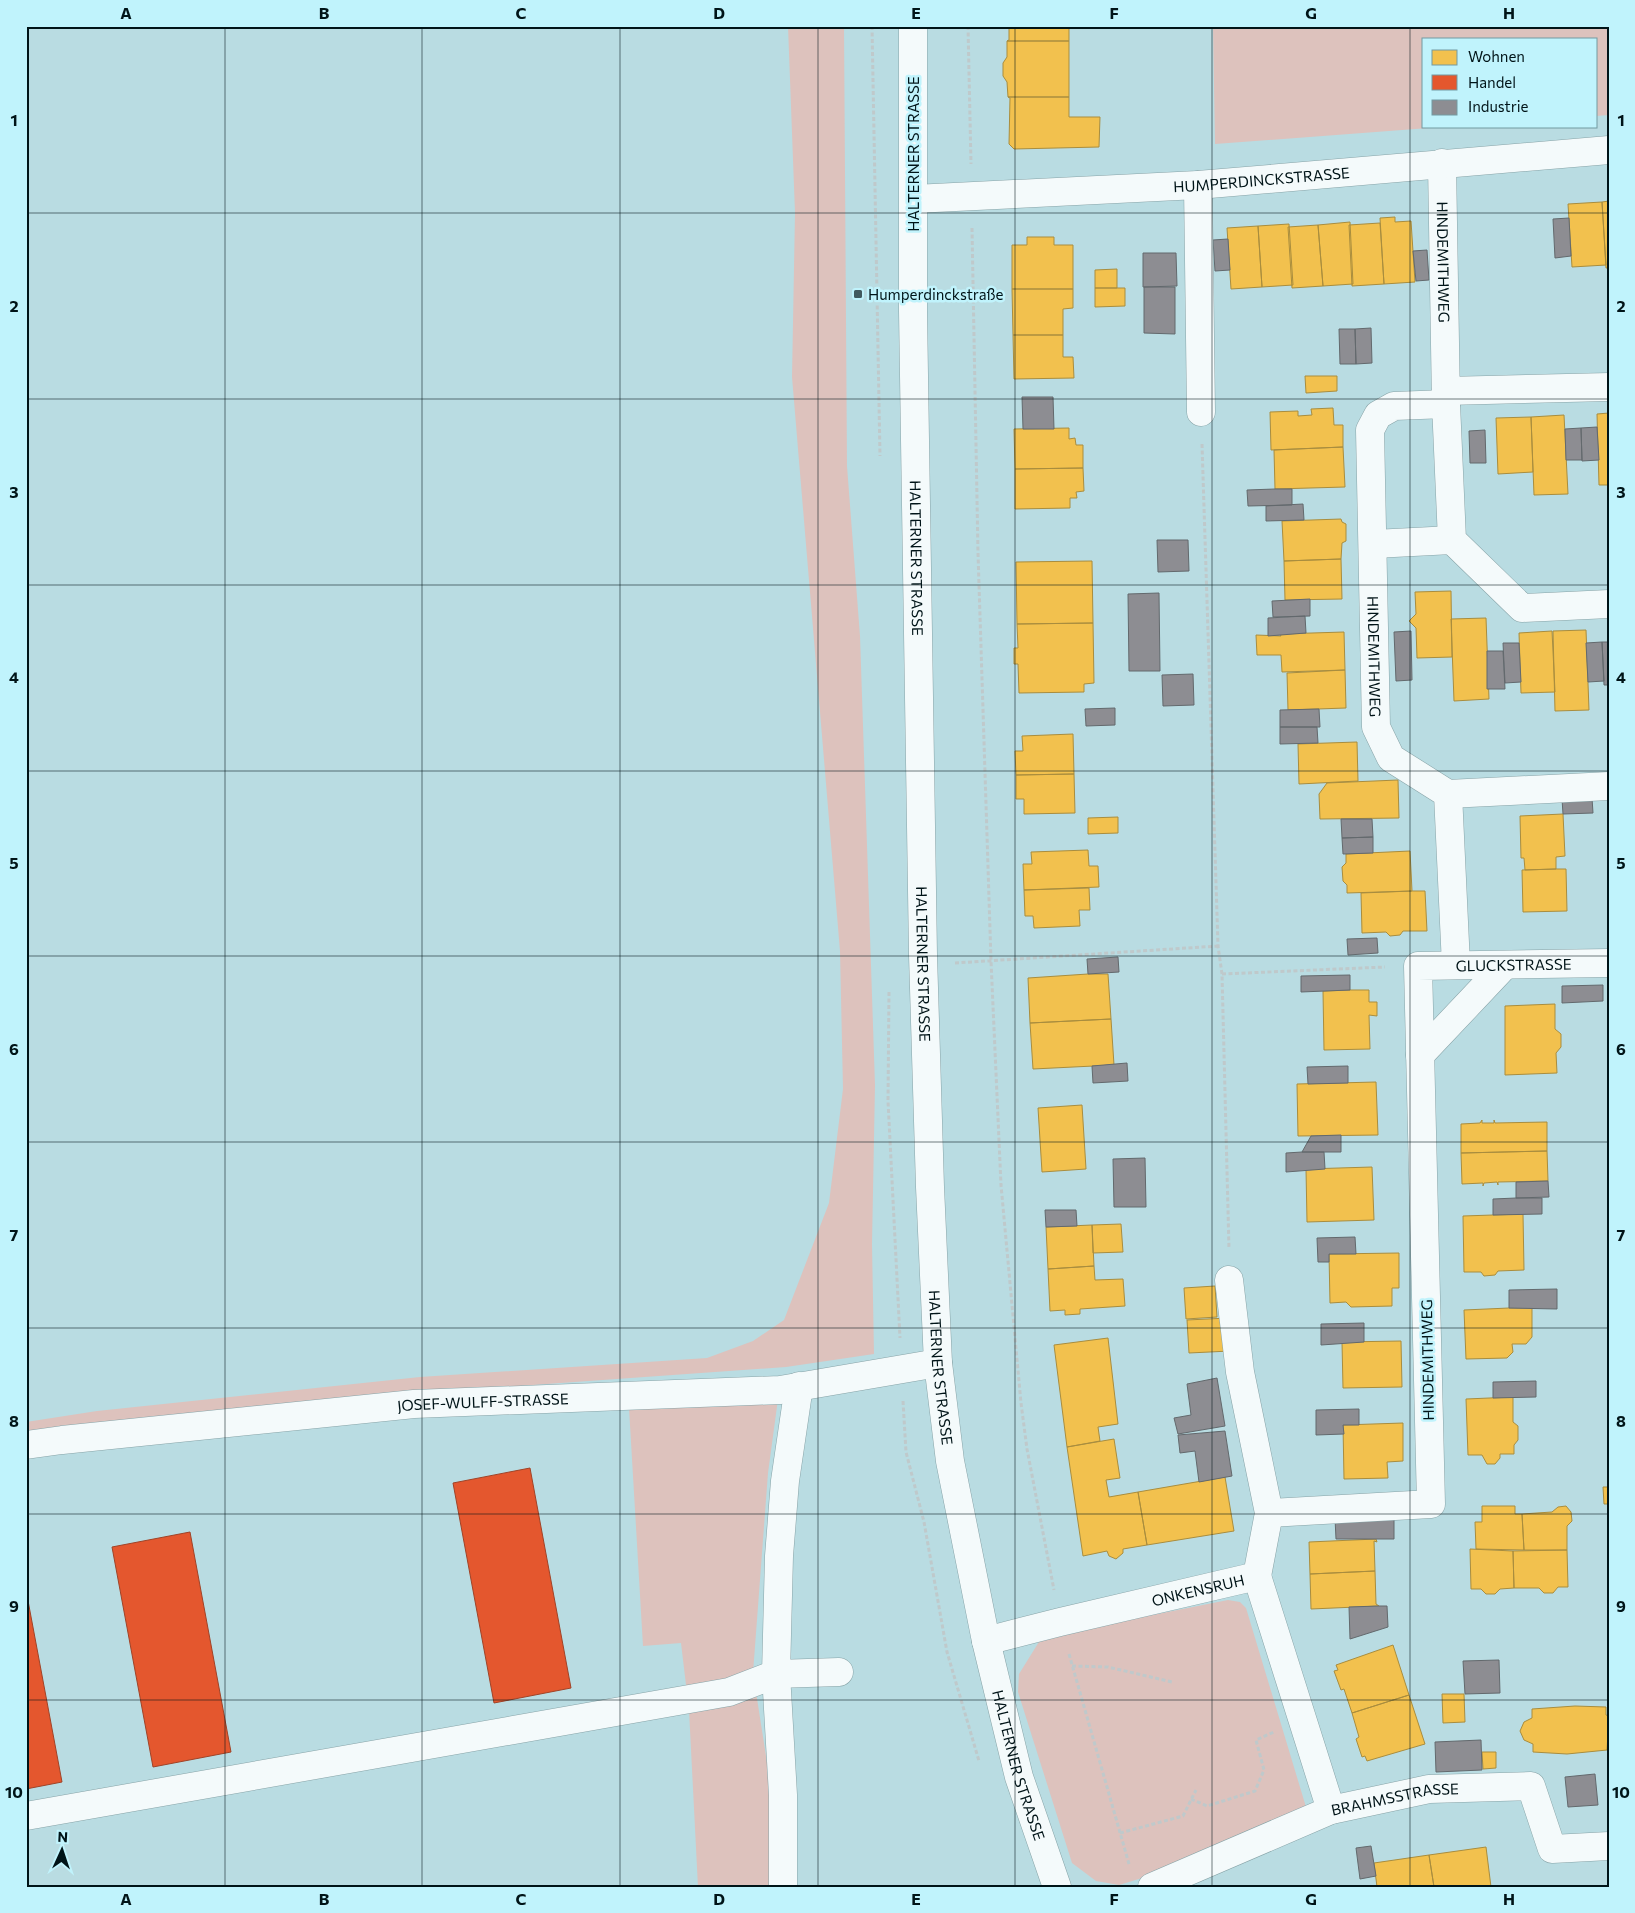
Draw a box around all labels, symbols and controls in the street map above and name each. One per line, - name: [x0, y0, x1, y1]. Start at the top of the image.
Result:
- text: A: [120, 3, 132, 22]
- text: B: [319, 3, 330, 22]
- text: C: [516, 3, 527, 22]
- text: D: [713, 3, 725, 22]
- text: E: [911, 3, 921, 22]
- text: F: [1109, 3, 1119, 22]
- text: G: [1305, 3, 1317, 22]
- text: H: [1503, 3, 1515, 22]
- legend: [1422, 38, 1598, 128]
- text: Wohnen: [1468, 47, 1525, 65]
- text: Handel: [1468, 73, 1516, 91]
- street label: HALTERNER STRASSE: [904, 76, 922, 232]
- text: Industrie: [1468, 97, 1529, 115]
- text: 1: [10, 110, 18, 129]
- text: 1: [1617, 110, 1625, 129]
- street label: HUMPERDINCKSTRASSE: [1173, 163, 1350, 195]
- street label: HINDEMITHWEG: [1434, 201, 1454, 323]
- place label: Humperdinckstraße: [868, 285, 1004, 303]
- marker: Humperdinckstraße: [852, 288, 864, 300]
- text: 2: [9, 296, 19, 315]
- text: 2: [1616, 296, 1626, 315]
- street label: HALTERNER STRASSE: [907, 480, 927, 636]
- text: 3: [9, 482, 19, 501]
- text: 3: [1616, 482, 1626, 501]
- street label: HINDEMITHWEG: [1364, 596, 1385, 717]
- text: 4: [9, 667, 19, 686]
- text: 4: [1616, 667, 1626, 686]
- text: 5: [9, 853, 19, 872]
- text: 5: [1616, 853, 1626, 872]
- street label: HALTERNER STRASSE: [913, 886, 935, 1042]
- street label: GLUCKSTRASSE: [1455, 955, 1572, 974]
- text: 6: [9, 1039, 19, 1058]
- text: 6: [1616, 1039, 1626, 1058]
- text: 7: [10, 1225, 19, 1244]
- text: 7: [1617, 1225, 1626, 1244]
- street label: HALTERNER STRASSE: [926, 1289, 957, 1446]
- street label: HINDEMITHWEG: [1417, 1299, 1437, 1421]
- street label: JOSEF-WULFF-STRASSE: [396, 1389, 569, 1415]
- text: 8: [9, 1411, 19, 1430]
- text: 8: [1616, 1411, 1626, 1430]
- street label: ONKENSRUH: [1150, 1570, 1246, 1609]
- text: 9: [9, 1596, 19, 1615]
- text: 9: [1616, 1596, 1626, 1615]
- street label: HALTERNER STRASSE: [989, 1688, 1049, 1843]
- street label: BRAHMSSTRASSE: [1329, 1779, 1459, 1819]
- text: 10: [5, 1782, 23, 1801]
- text: 10: [1612, 1782, 1630, 1801]
- north arrow: [38, 1826, 88, 1876]
- text: N: [57, 1828, 68, 1845]
- text: A: [120, 1889, 132, 1908]
- text: B: [319, 1889, 330, 1908]
- text: C: [516, 1889, 527, 1908]
- text: D: [713, 1889, 725, 1908]
- text: E: [911, 1889, 921, 1908]
- text: F: [1109, 1889, 1119, 1908]
- text: G: [1305, 1889, 1317, 1908]
- text: H: [1503, 1889, 1515, 1908]

